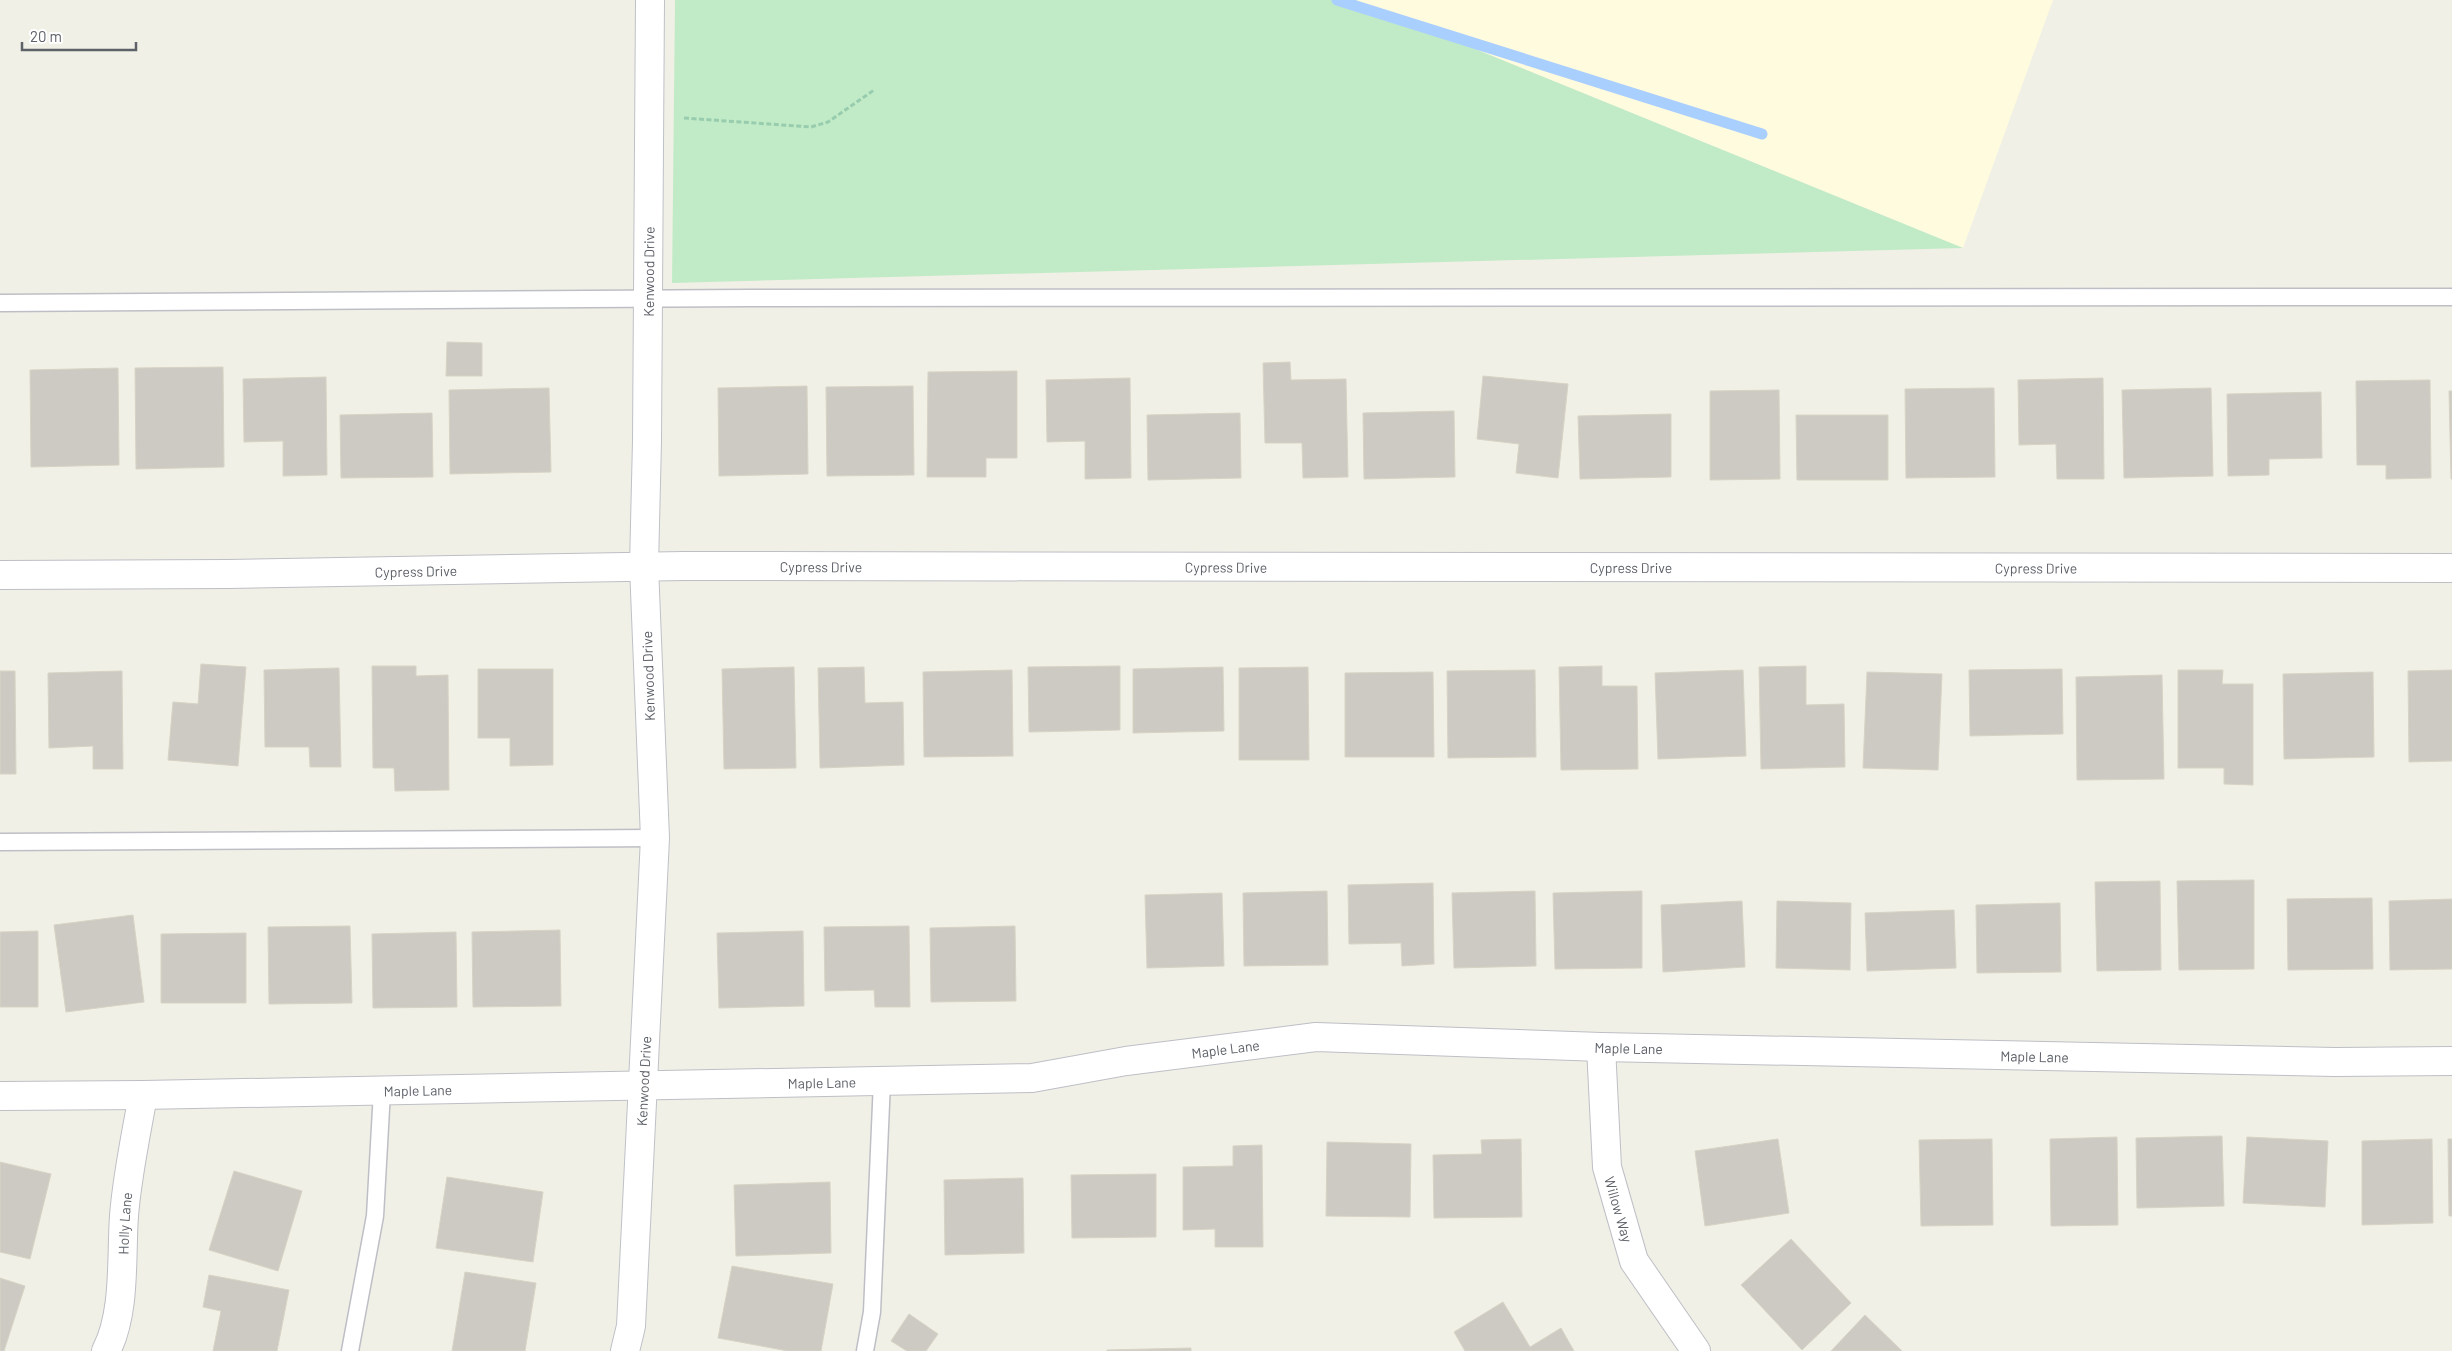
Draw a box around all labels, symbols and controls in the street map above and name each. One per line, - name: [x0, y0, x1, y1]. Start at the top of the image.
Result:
- scale bar: [22, 20, 136, 52]
- text: 20 m: [30, 27, 62, 45]
- street label: Kenwood Drive: [639, 226, 657, 317]
- street label: Cypress Drive: [780, 558, 862, 575]
- street label: Cypress Drive: [1185, 558, 1267, 575]
- street label: Cypress Drive: [1590, 559, 1672, 576]
- street label: Cypress Drive: [1995, 559, 2077, 576]
- street label: Cypress Drive: [375, 561, 457, 580]
- street label: Kenwood Drive: [638, 631, 658, 721]
- street label: Kenwood Drive: [632, 1036, 654, 1126]
- street label: Maple Lane: [1190, 1036, 1261, 1061]
- street label: Maple Lane: [1594, 1038, 1663, 1057]
- street label: Maple Lane: [2000, 1047, 2069, 1065]
- street label: Maple Lane: [787, 1073, 856, 1091]
- street label: Maple Lane: [384, 1081, 452, 1099]
- street label: Willow Way: [1602, 1174, 1637, 1245]
- street label: Holly Lane: [114, 1191, 135, 1255]

